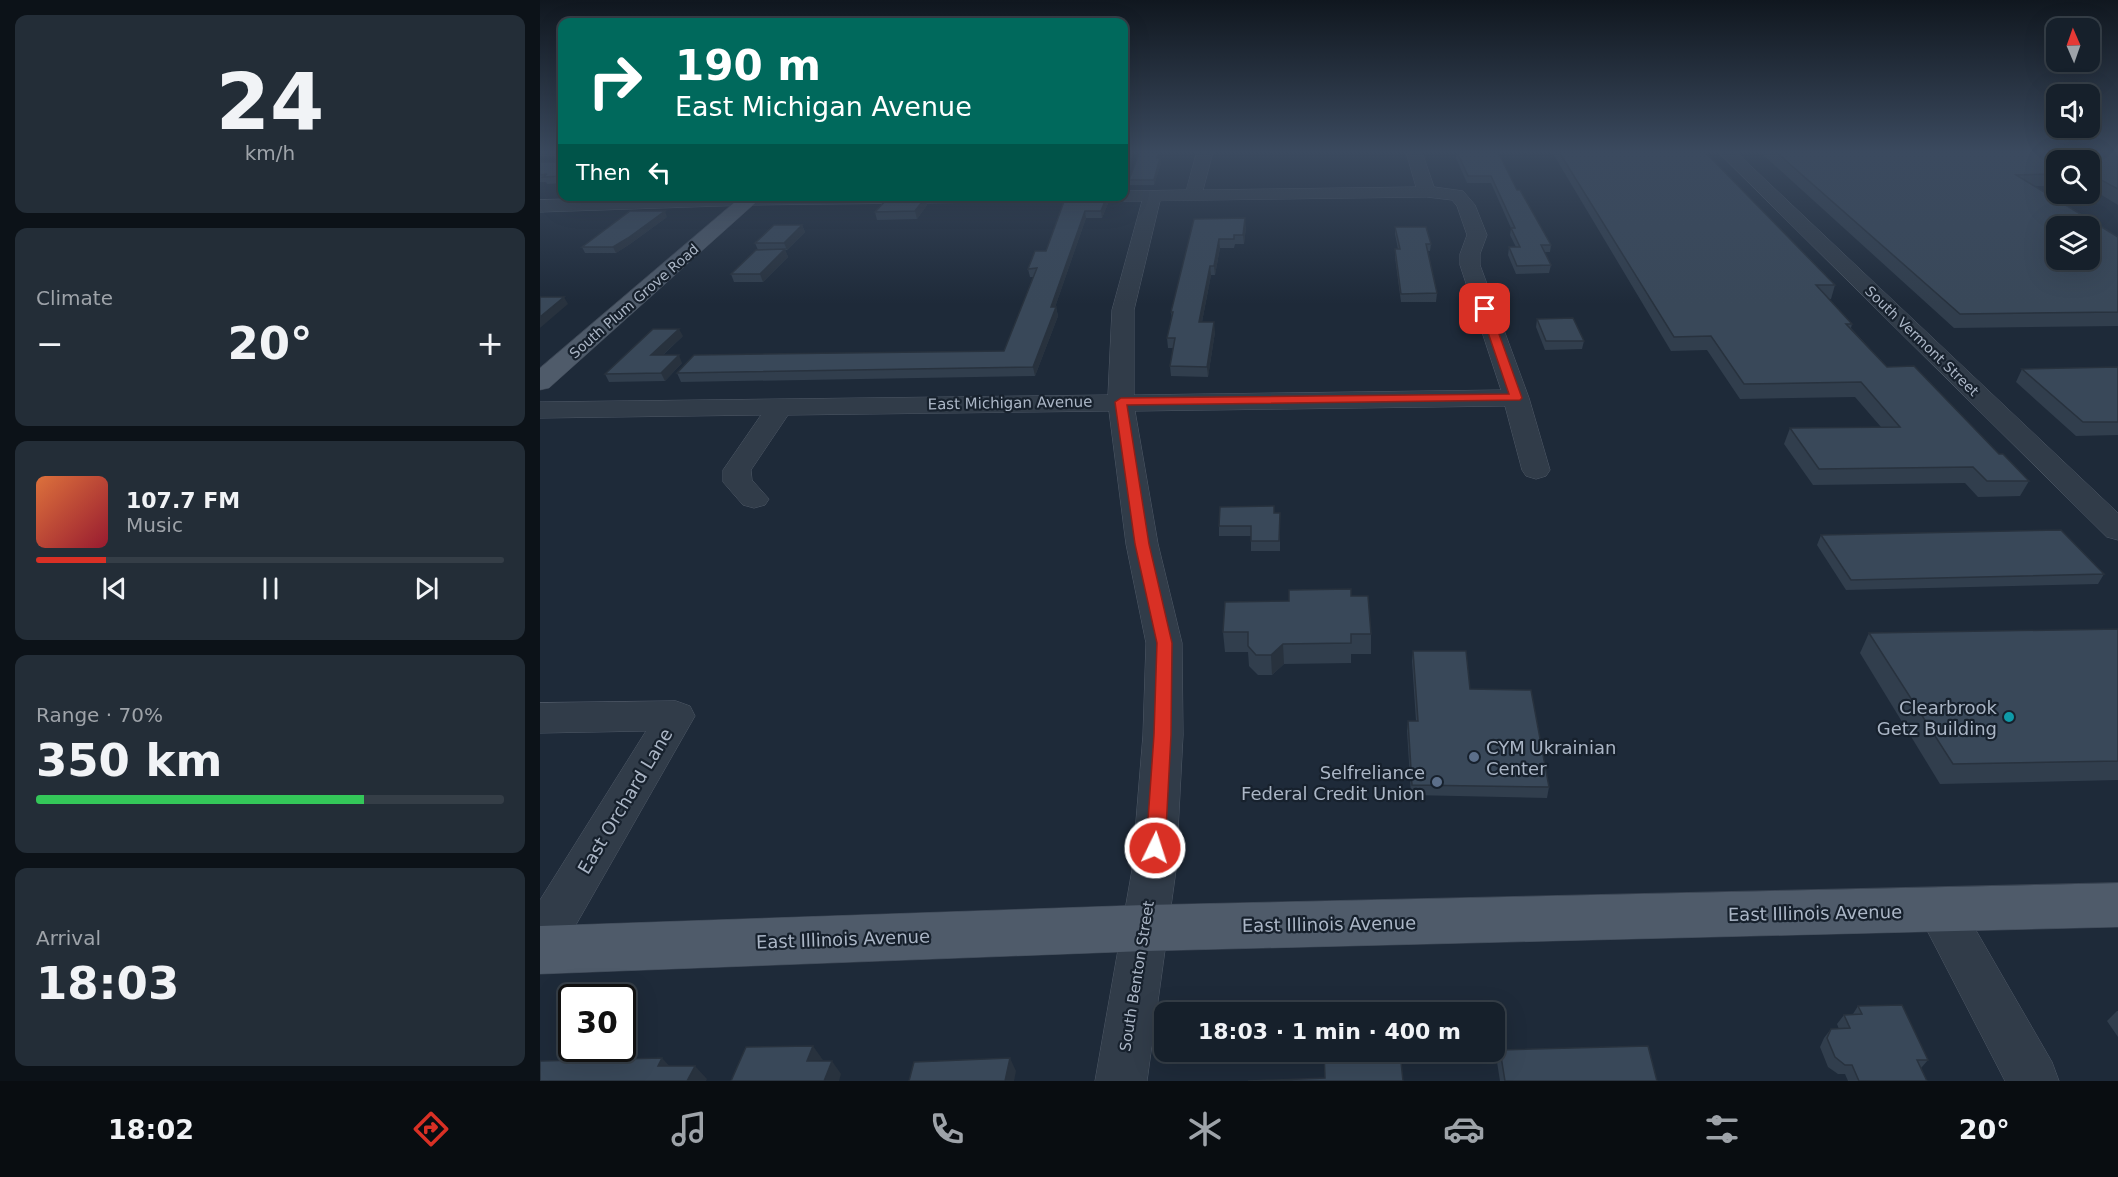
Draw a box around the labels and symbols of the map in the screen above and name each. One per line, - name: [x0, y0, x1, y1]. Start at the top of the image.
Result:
- north arrow: [2046, 18, 2100, 72]
- street label: South Plum Grove Road: [566, 241, 702, 361]
- pin: [1459, 283, 1510, 334]
- street label: South Vermont Street: [1862, 283, 1982, 400]
- street label: East Michigan Avenue: [927, 393, 1093, 413]
- place label: Clearbrook Getz Building: [1877, 697, 1998, 739]
- marker: Clearbrook Getz Building: [2002, 710, 2016, 724]
- street label: East Orchard Lane: [573, 725, 677, 877]
- place label: CYM Ukrainian Center: [1486, 737, 1616, 779]
- marker: CYM Ukrainian Center: [1467, 750, 1481, 764]
- place label: Selfreliance Federal Credit Union: [1241, 762, 1425, 804]
- marker: Selfreliance Federal Credit Union: [1430, 775, 1444, 789]
- position arrow: [1123, 816, 1187, 880]
- street label: South Benton Street: [1116, 899, 1158, 1053]
- street label: East Illinois Avenue: [1728, 901, 1902, 925]
- street label: East Illinois Avenue: [1242, 912, 1416, 936]
- street label: East Illinois Avenue: [756, 925, 930, 953]
- speed limit sign: 30: [558, 984, 636, 1062]

